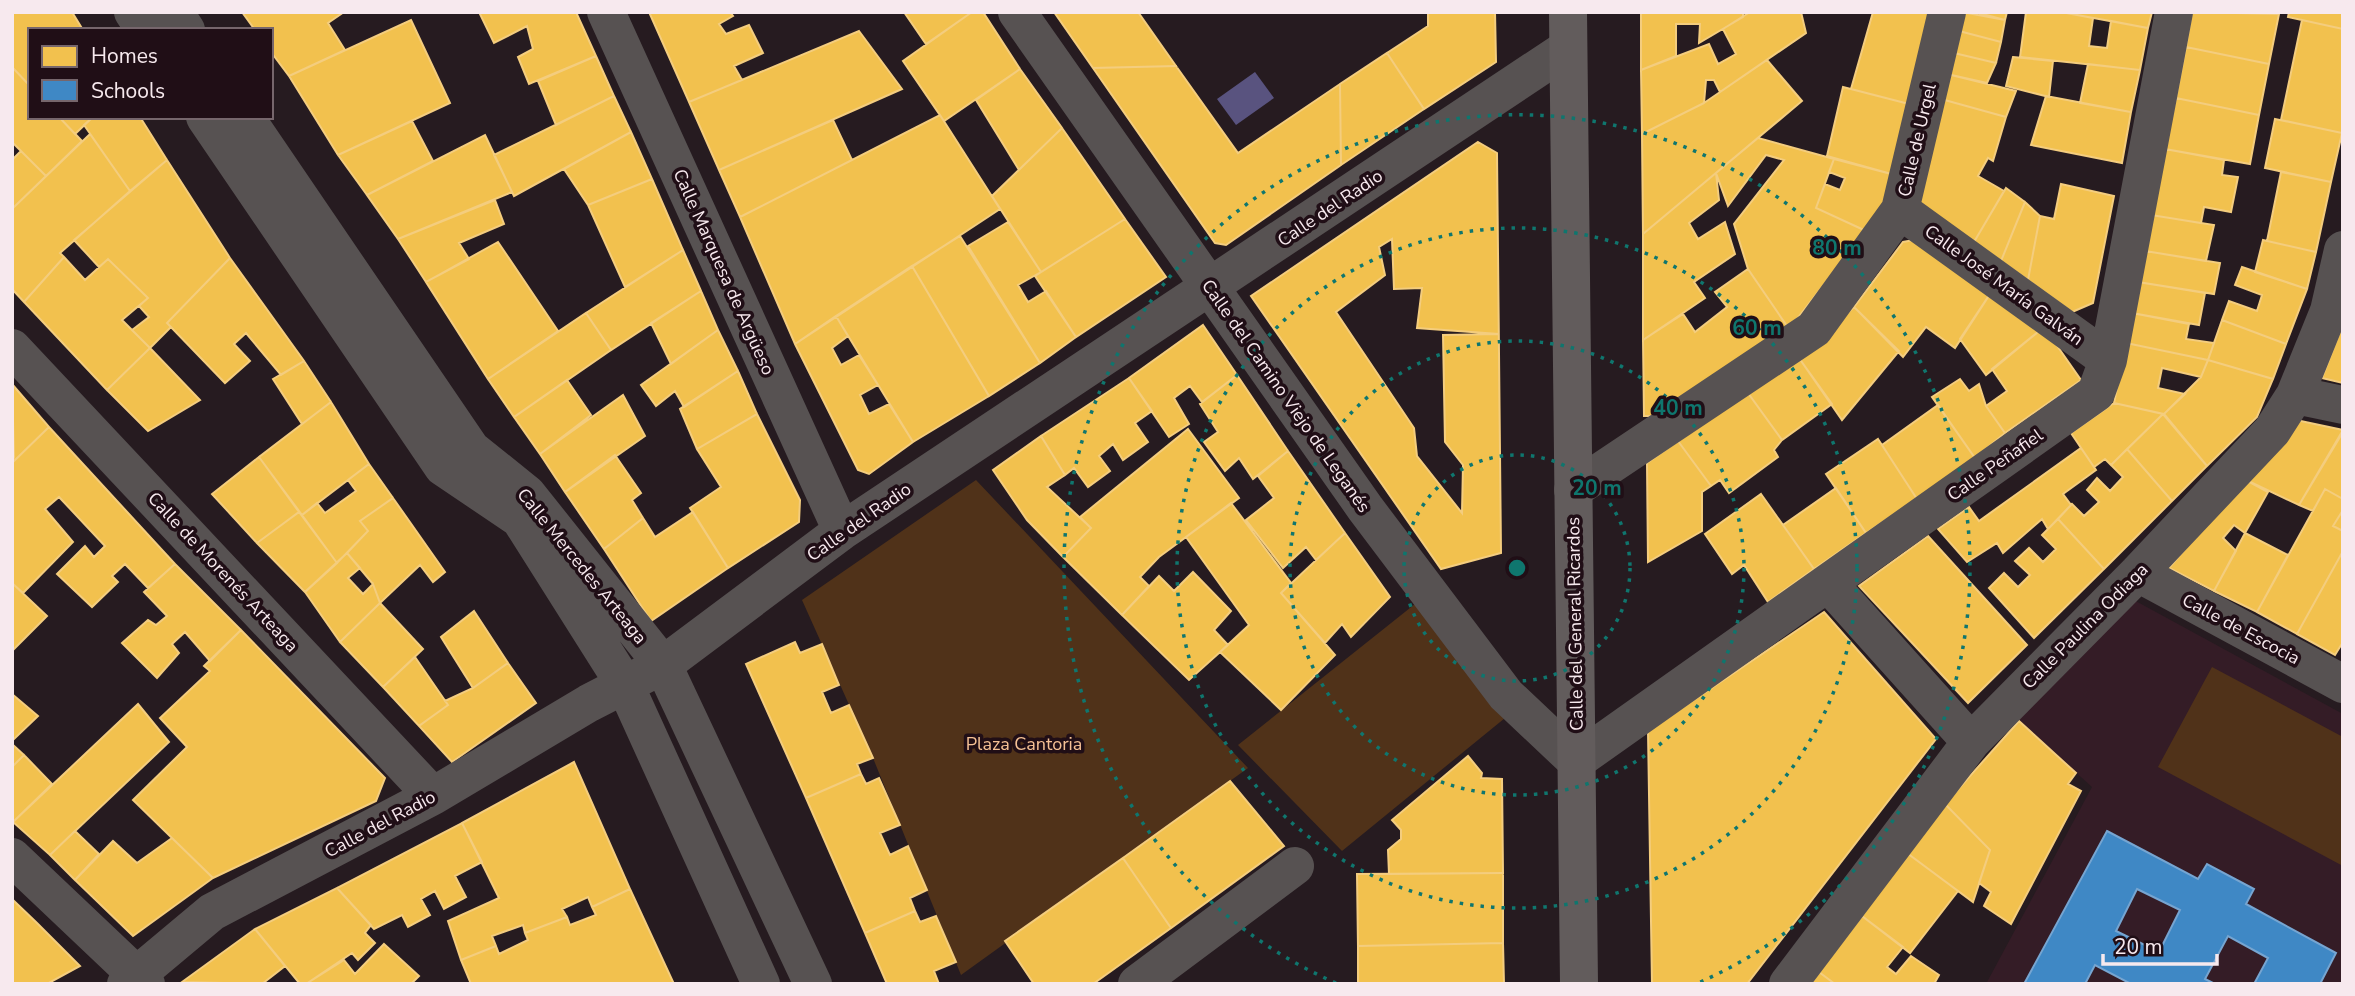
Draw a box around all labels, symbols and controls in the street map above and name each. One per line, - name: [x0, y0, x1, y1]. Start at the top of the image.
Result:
- legend: [28, 28, 273, 119]
- text: Homes: [91, 42, 158, 70]
- text: Schools: [91, 77, 165, 105]
- street label: Calle de Urgel: [1892, 80, 1942, 199]
- street label: Calle del Radio: [1273, 164, 1387, 252]
- street label: Calle Marquesa de Argüeso: [668, 165, 780, 379]
- street label: Calle José María Galván: [1920, 219, 2088, 351]
- text: 80 m: [1812, 234, 1862, 262]
- street label: Calle del Camino Viejo de Leganés: [1196, 275, 1376, 517]
- text: 60 m: [1732, 314, 1782, 342]
- text: 40 m: [1653, 394, 1703, 422]
- street label: Calle Peñafiel: [1942, 423, 2048, 507]
- text: 20 m: [1572, 474, 1622, 502]
- street label: Calle del Radio: [802, 477, 916, 567]
- street label: Calle Mercedes Arteaga: [512, 483, 652, 649]
- street label: Calle de Morenés Arteaga: [142, 487, 304, 657]
- street label: Calle del General Ricardos: [1561, 517, 1589, 731]
- centre of rings: [1505, 556, 1529, 580]
- street label: Calle Paulina Odiaga: [2017, 558, 2153, 694]
- street label: Calle de Escocia: [2178, 588, 2304, 670]
- park label: Plaza Cantoria: [966, 732, 1082, 756]
- street label: Calle del Radio: [320, 785, 440, 863]
- scale bar: [2103, 922, 2217, 966]
- text: 20 m: [2114, 933, 2163, 961]

